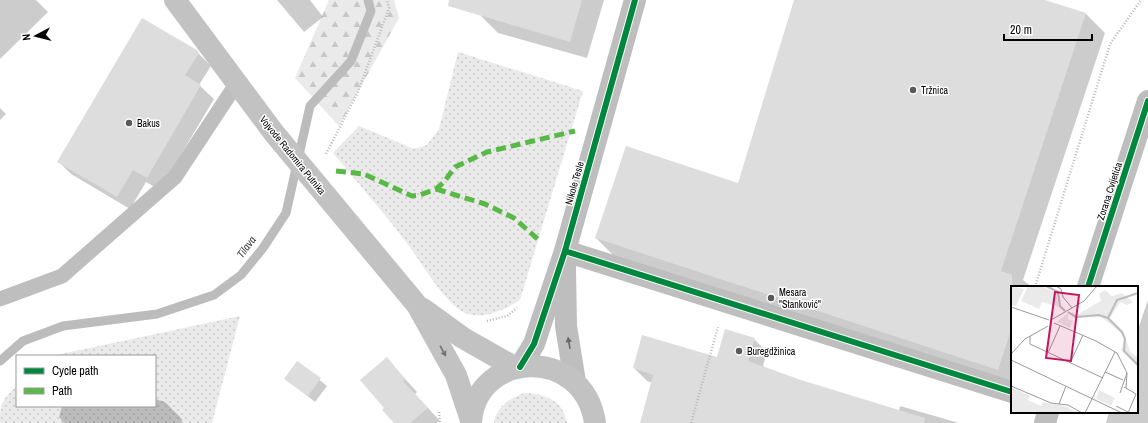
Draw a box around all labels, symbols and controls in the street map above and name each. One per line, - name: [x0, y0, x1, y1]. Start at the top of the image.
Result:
- north arrow: [16, 16, 56, 56]
- scale bar: [1004, 16, 1092, 42]
- text: 20 m: [1010, 22, 1032, 38]
- text: N: [19, 33, 33, 41]
- place label: Tržnica: [921, 84, 948, 97]
- marker: Tržnica: [908, 85, 918, 95]
- street label: Vojvode Radomira Putnika: [257, 113, 329, 198]
- place label: Bakus: [137, 117, 160, 130]
- marker: Bakus: [124, 118, 134, 128]
- street label: Nikole Tesle: [562, 160, 587, 206]
- street label: Zorana Cvijetića: [1094, 160, 1125, 222]
- water label: Tilava: [233, 233, 259, 261]
- place label: Mesara "Stanković": [779, 286, 821, 311]
- inset map: [1011, 286, 1138, 413]
- marker: Mesara "Stanković": [766, 293, 776, 303]
- one-way arrow: [566, 337, 572, 349]
- one-way arrow: [439, 345, 446, 357]
- place label: Buregdžinica: [747, 345, 796, 358]
- marker: Buregdžinica: [734, 346, 744, 356]
- legend: [16, 355, 156, 407]
- text: Cycle path: [52, 363, 99, 379]
- text: Path: [52, 383, 72, 399]

